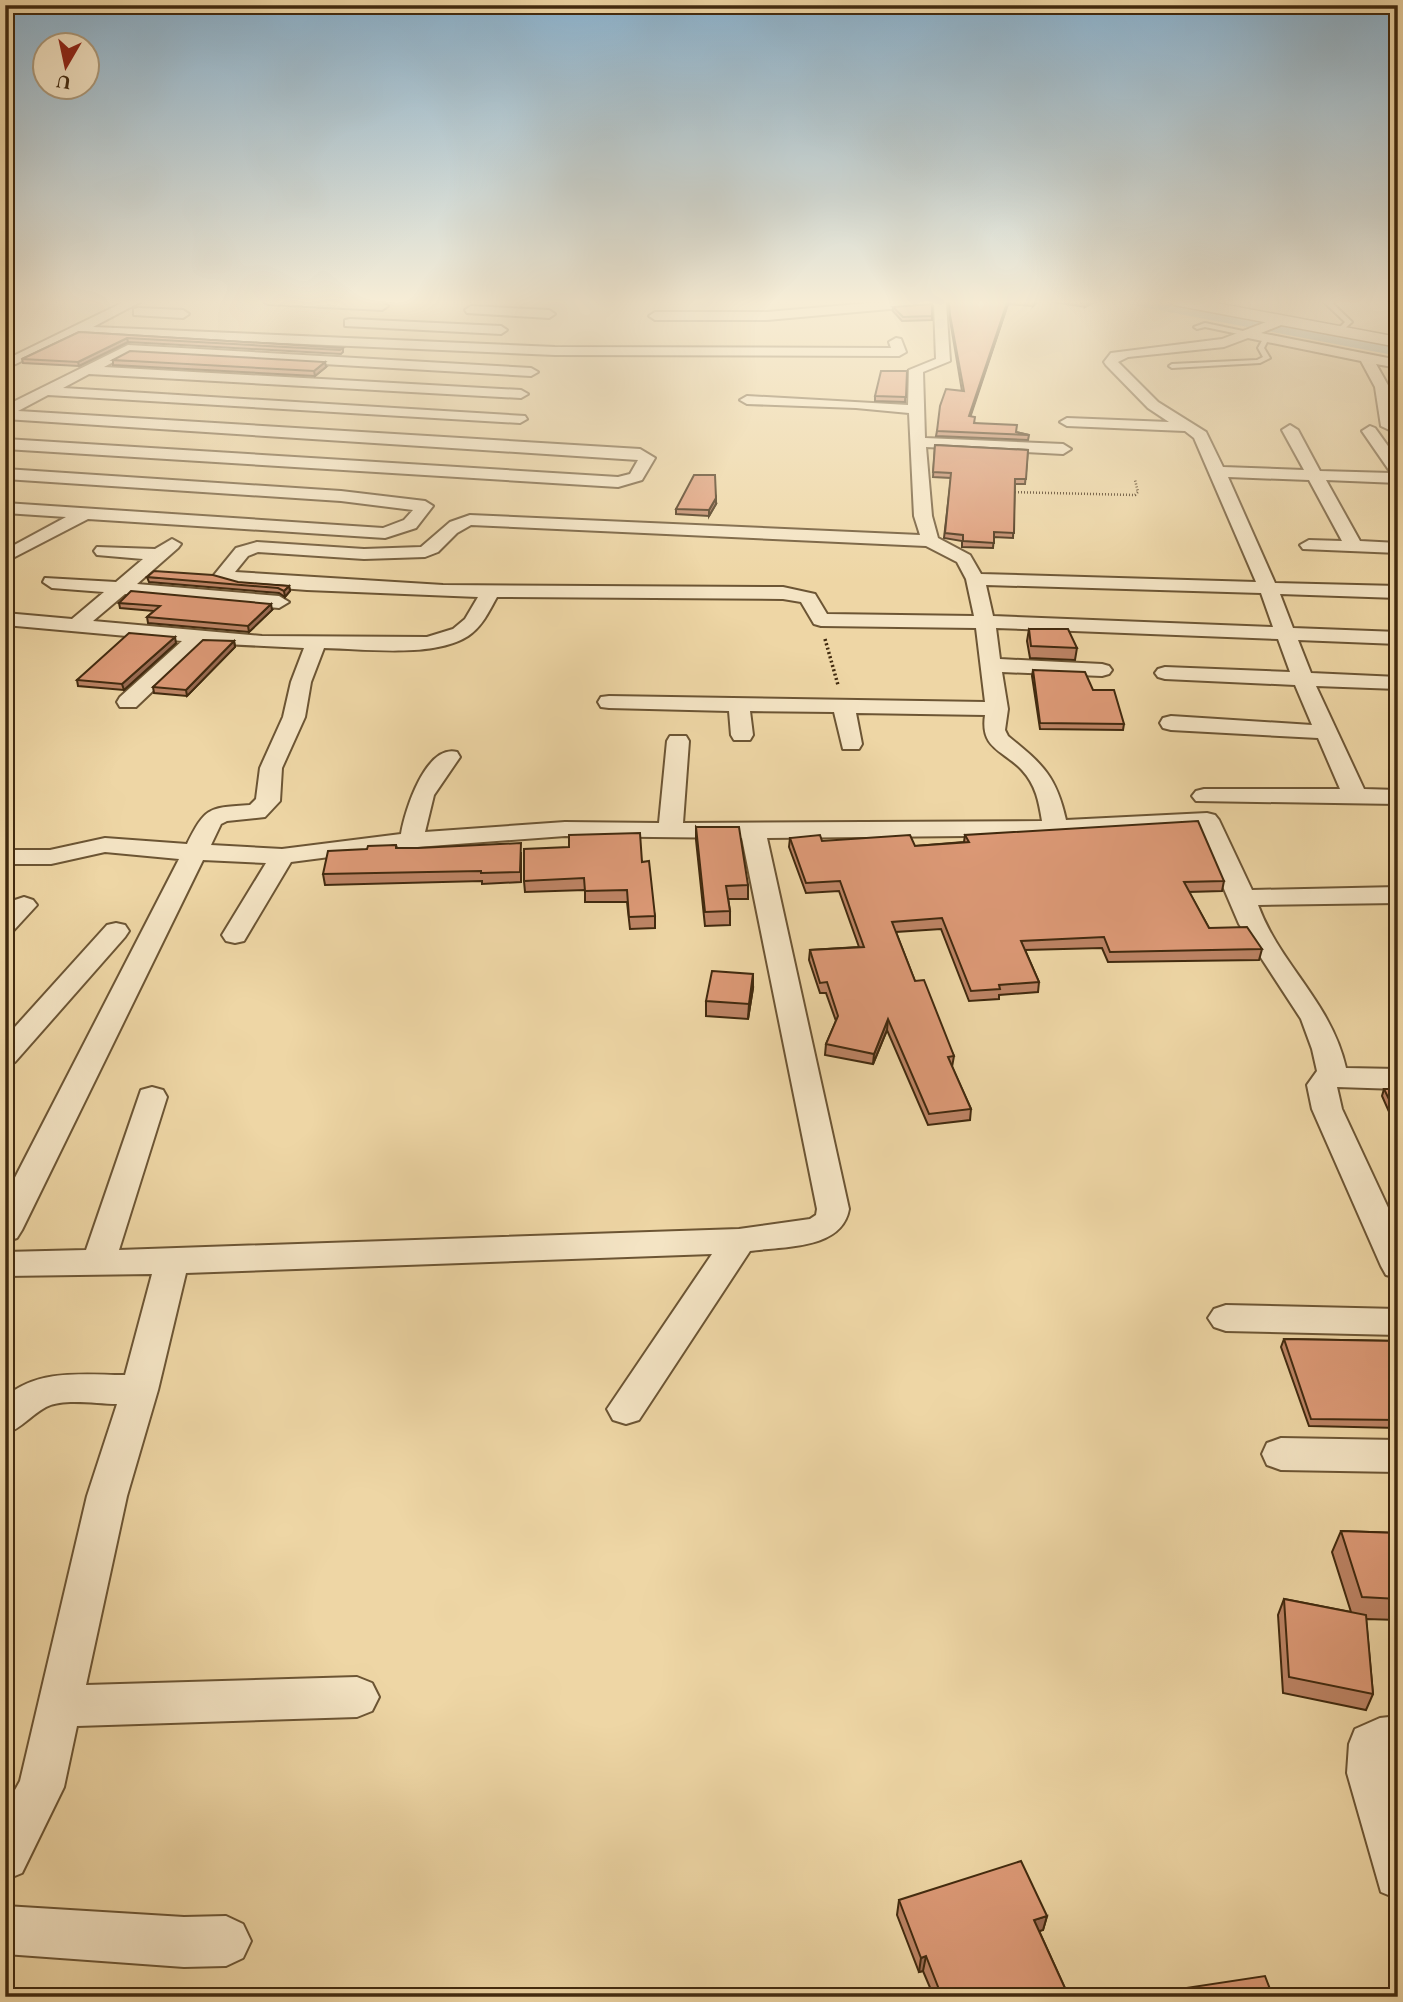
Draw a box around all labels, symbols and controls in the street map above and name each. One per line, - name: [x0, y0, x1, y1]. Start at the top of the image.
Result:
- north arrow: [32, 32, 102, 102]
- text: U: [54, 69, 72, 96]

